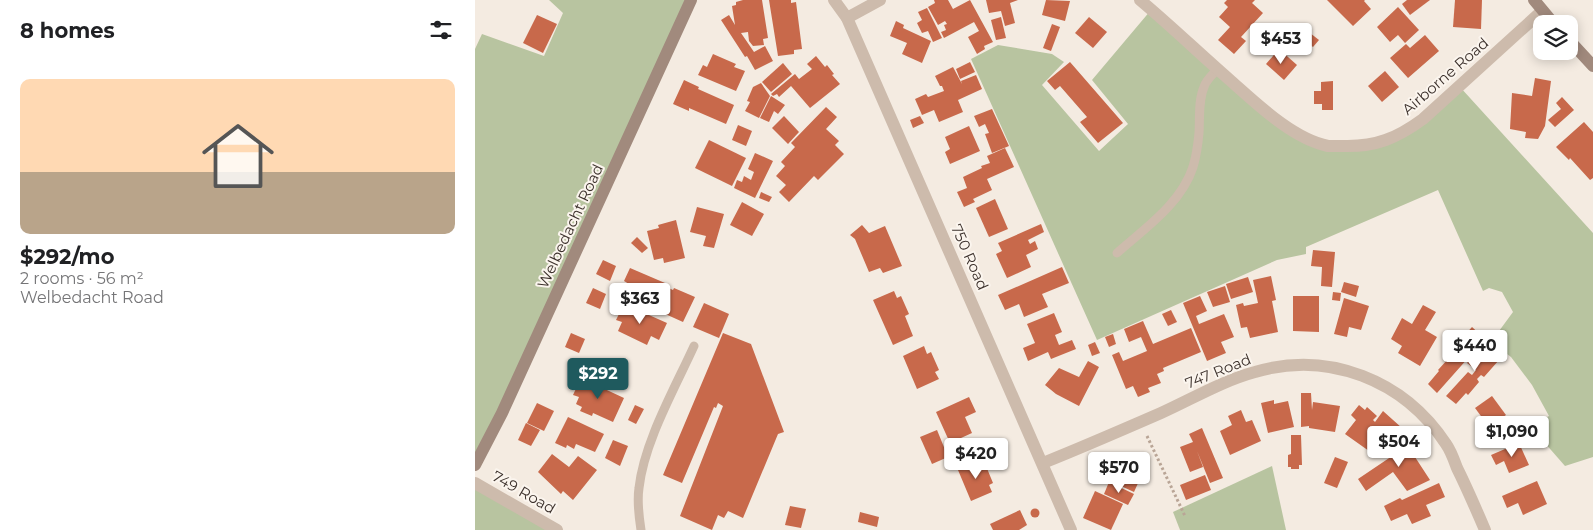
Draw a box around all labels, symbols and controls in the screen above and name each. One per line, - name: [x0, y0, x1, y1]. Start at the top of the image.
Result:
- map controls: [1533, 15, 1578, 60]
- button: layers: [1533, 15, 1578, 60]
- icon: filters: [427, 16, 455, 44]
- text: 8 homes: [20, 18, 115, 43]
- pin: $453: [1251, 22, 1311, 65]
- text: $453: [1261, 29, 1301, 48]
- street label: Airborne Road: [1398, 33, 1492, 119]
- icon: home: [193, 111, 283, 201]
- street label: Welbedacht Road: [533, 161, 607, 291]
- street label: 750 Road: [947, 221, 993, 293]
- text: $292/mo: [20, 244, 114, 269]
- text: 2 rooms · 56 m²: [20, 269, 144, 288]
- pin: $363: [610, 282, 670, 325]
- text: Welbedacht Road: [20, 288, 164, 307]
- text: $363: [620, 289, 660, 308]
- pin: $440: [1445, 330, 1505, 372]
- text: $440: [1453, 336, 1497, 355]
- street label: 747 Road: [1182, 349, 1254, 393]
- pin: $292: [568, 358, 628, 400]
- text: $292: [578, 364, 618, 383]
- pin: $1,090: [1471, 416, 1553, 458]
- text: $1,090: [1486, 422, 1538, 441]
- pin: $504: [1369, 426, 1429, 468]
- text: $504: [1378, 432, 1420, 451]
- pin: $420: [946, 438, 1006, 480]
- text: $420: [955, 444, 997, 463]
- pin: $570: [1089, 452, 1149, 494]
- text: $570: [1099, 458, 1139, 477]
- street label: 749 Road: [489, 466, 559, 518]

